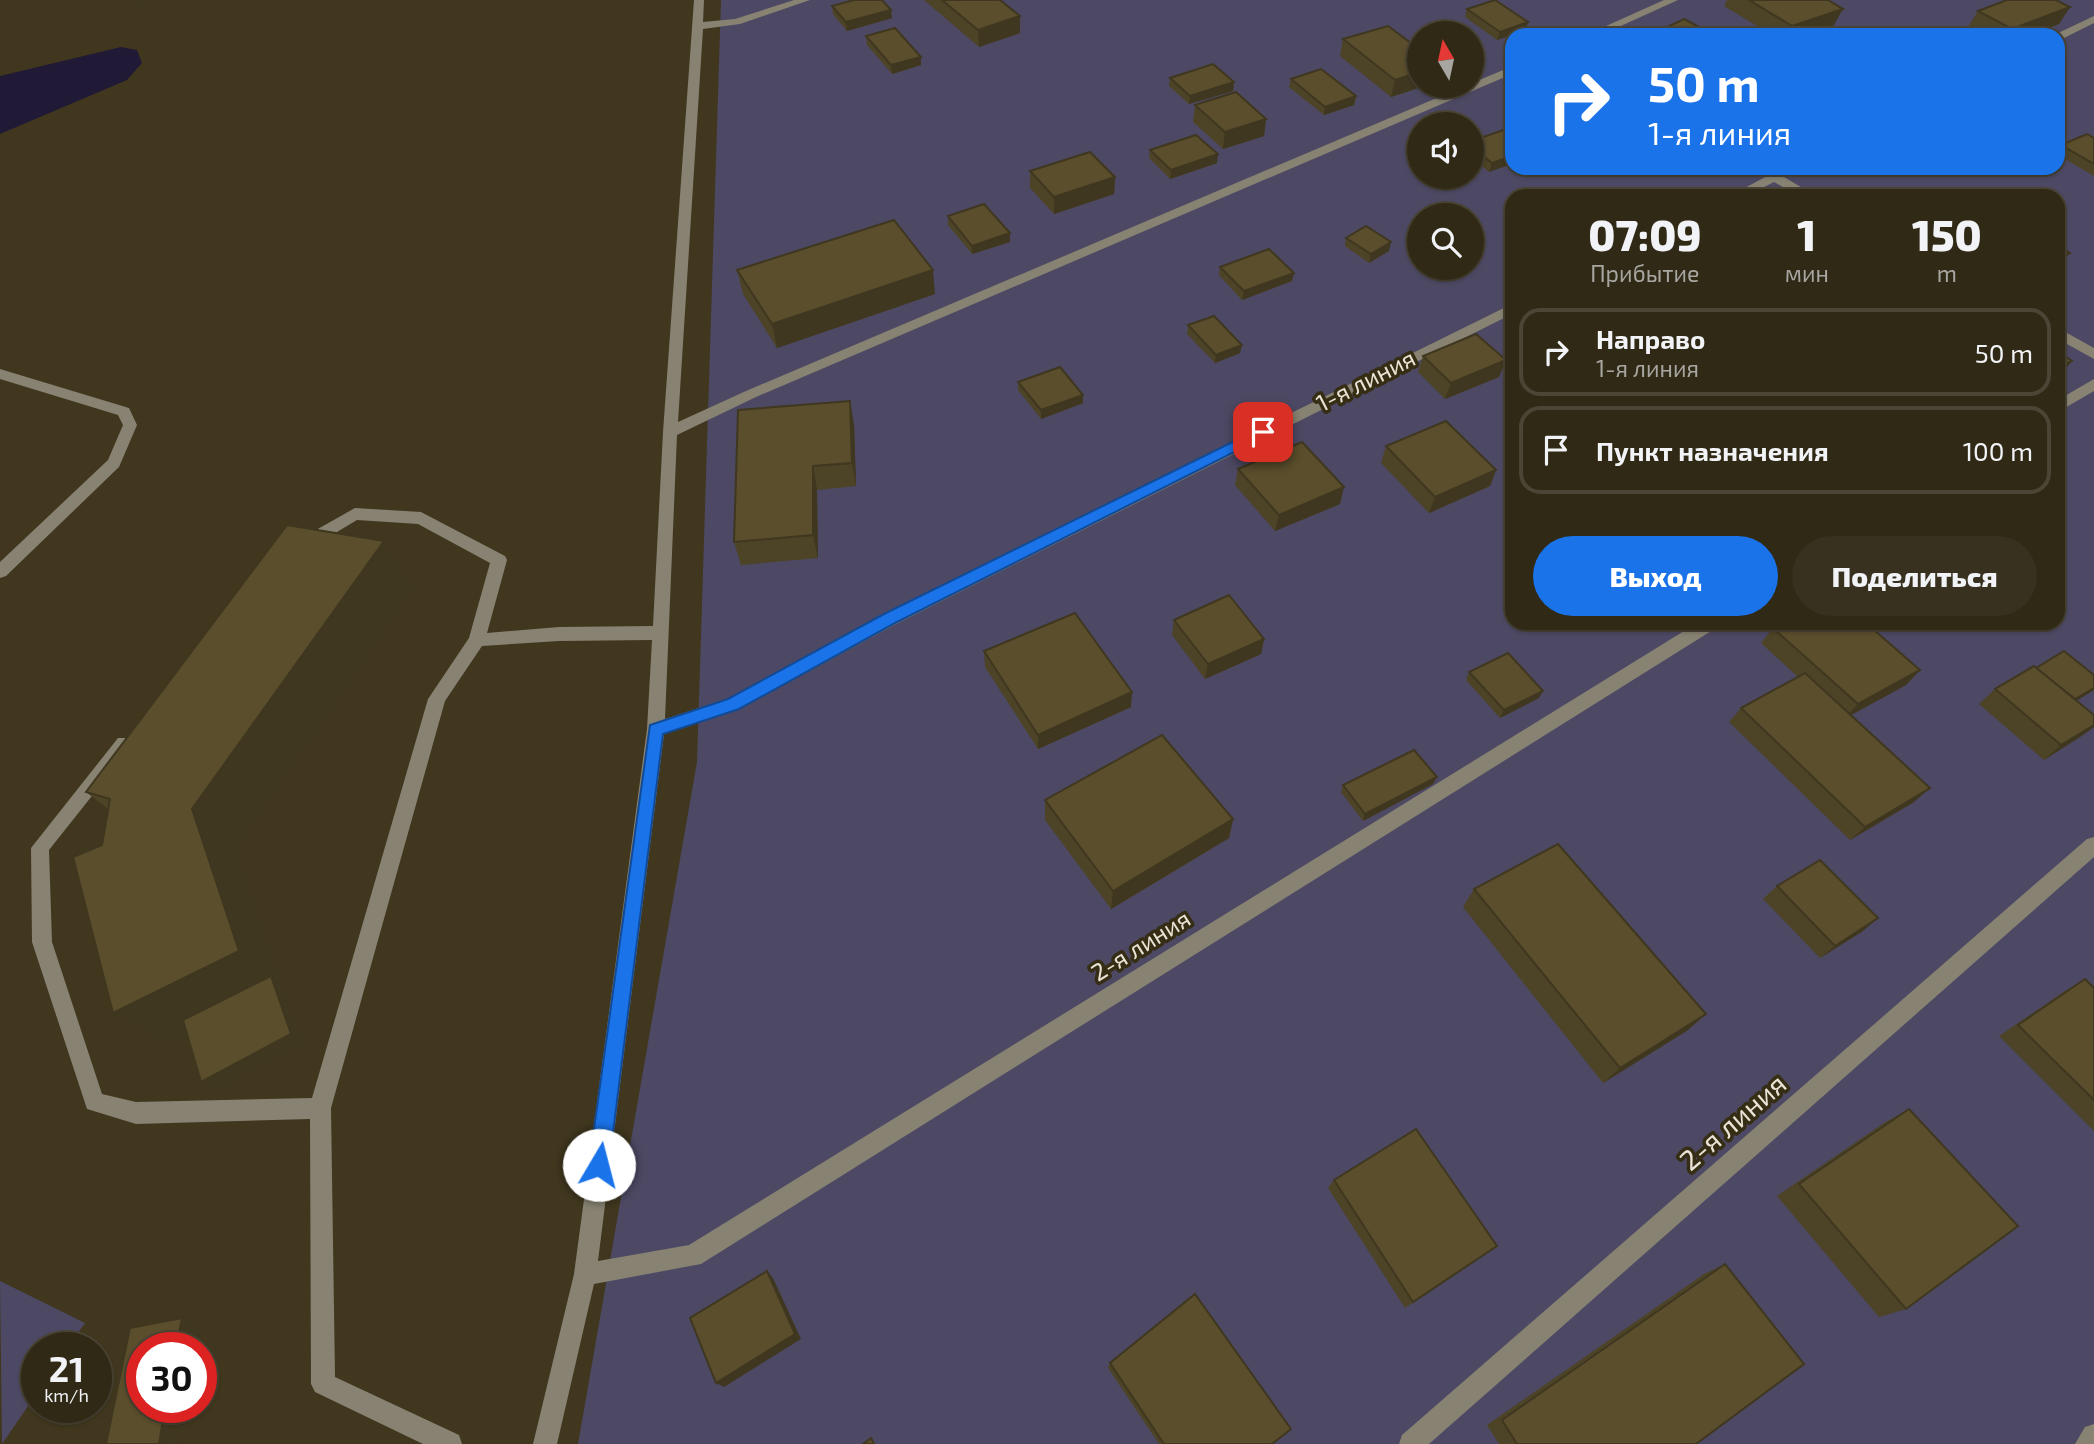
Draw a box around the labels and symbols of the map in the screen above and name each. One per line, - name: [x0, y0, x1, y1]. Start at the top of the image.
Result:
- north arrow: [1407, 21, 1484, 98]
- street label: 1-я линия: [1311, 342, 1420, 417]
- pin: [1233, 402, 1293, 462]
- street label: 2-я линия: [1085, 903, 1195, 987]
- street label: 2-я линия: [1672, 1066, 1793, 1177]
- position arrow: [562, 1128, 636, 1202]
- speed limit sign: 30: [126, 1332, 217, 1423]

